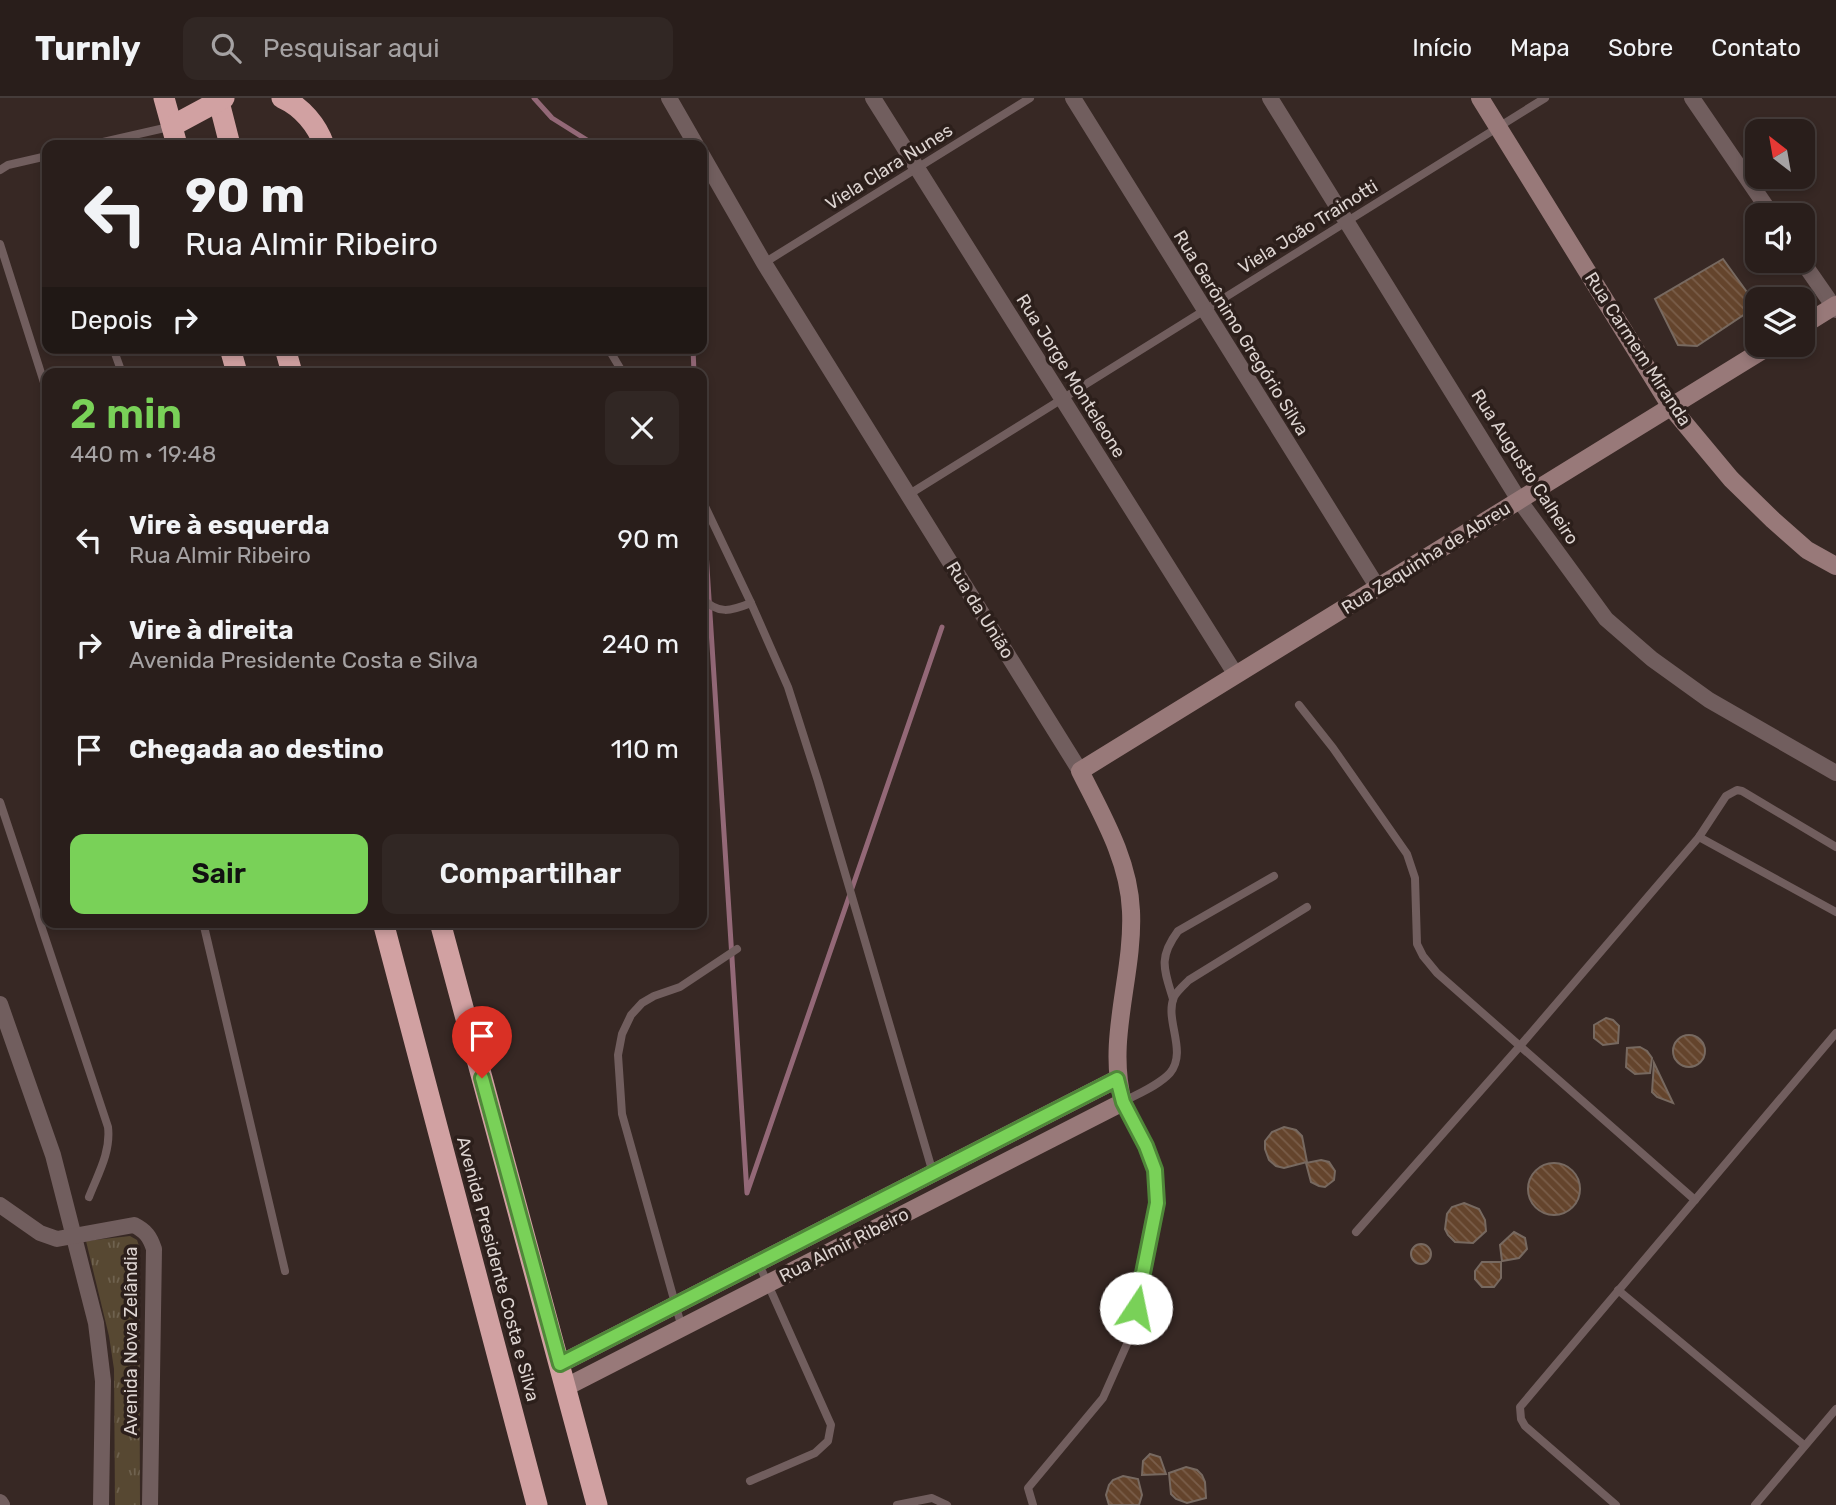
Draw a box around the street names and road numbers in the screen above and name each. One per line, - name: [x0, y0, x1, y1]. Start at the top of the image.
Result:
- street label: Viela Clara Nunes: [821, 119, 957, 215]
- street label: Viela João Trainotti: [1234, 175, 1382, 279]
- street label: Rua Gerônimo Gregório Silva: [1169, 226, 1313, 440]
- street label: Rua Carmem Miranda: [1580, 268, 1696, 430]
- street label: Rua Jorge Monteleone: [1012, 290, 1130, 462]
- street label: Rua Augusto Calheiro: [1467, 385, 1583, 549]
- street label: Rua Zequinha de Abreu: [1338, 497, 1514, 619]
- street label: Rua da União: [941, 557, 1019, 663]
- street label: Avenida Presidente Costa e Silva: [452, 1134, 544, 1404]
- street label: Rua Almir Ribeiro: [776, 1203, 912, 1287]
- street label: Avenida Nova Zelândia: [120, 1247, 142, 1435]

